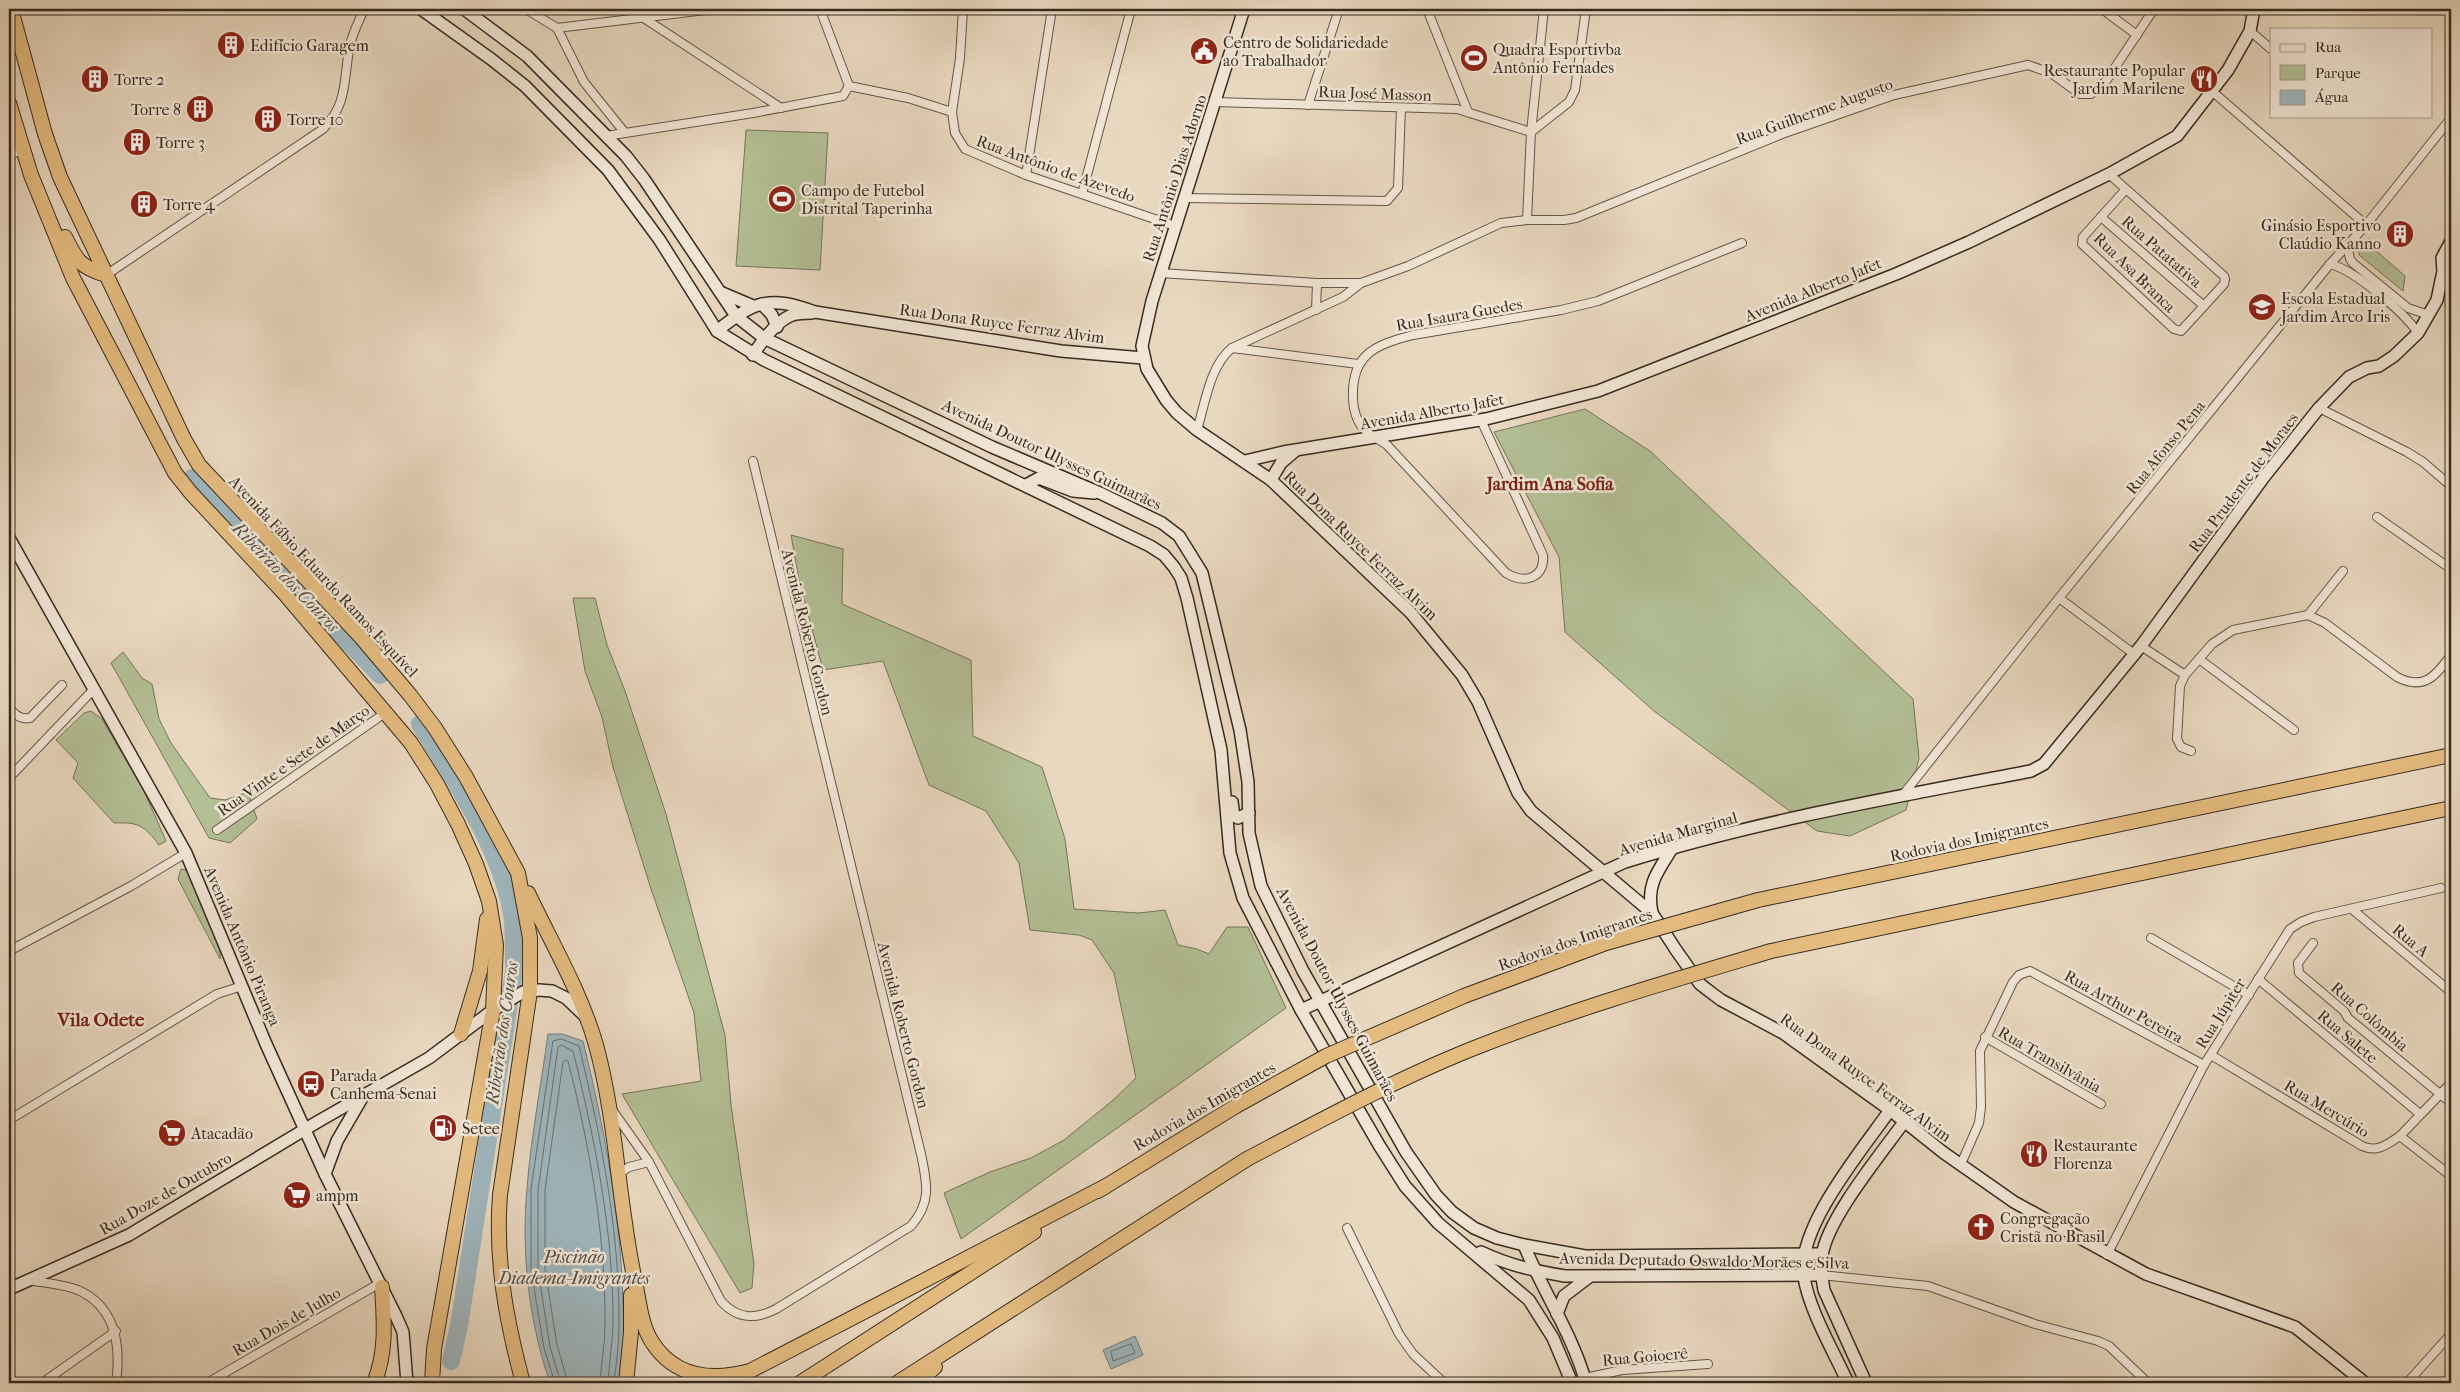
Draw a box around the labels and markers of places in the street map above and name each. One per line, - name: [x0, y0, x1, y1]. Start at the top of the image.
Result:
- building icon: Edifício Garagem: [216, 30, 246, 60]
- place label: Centro de Solidariedade ao Trabalhador: [1223, 33, 1388, 70]
- place label: Edifício Garagem: [250, 36, 370, 55]
- public building icon: Centro de Solidariedade ao Trabalhador: [1189, 36, 1219, 66]
- place label: Quadra Esportivba Antônio Fernades: [1492, 40, 1622, 77]
- sports icon: Quadra Esportivba Antônio Fernades: [1459, 43, 1489, 73]
- place label: Restaurante Popular Jardim Marilene: [2044, 61, 2185, 98]
- building icon: Torre 2: [80, 64, 110, 94]
- restaurant icon: Restaurante Popular Jardim Marilene: [2189, 64, 2219, 94]
- place label: Torre 2: [114, 70, 164, 89]
- building icon: Torre 8: [185, 94, 215, 124]
- place label: Torre 8: [131, 100, 181, 119]
- building icon: Torre 10: [253, 104, 283, 134]
- place label: Torre 10: [287, 110, 344, 129]
- building icon: Torre 3: [122, 127, 152, 157]
- place label: Torre 3: [156, 133, 205, 152]
- place label: Campo de Futebol Distrital Taperinha: [801, 181, 933, 218]
- sports icon: Campo de Futebol Distrital Taperinha: [767, 184, 797, 214]
- building icon: Torre 4: [129, 189, 159, 219]
- place label: Torre 4: [163, 195, 215, 214]
- place label: Ginásio Esportivo Claúdio Kanno: [2261, 216, 2381, 253]
- building icon: Ginásio Esportivo Claúdio Kanno: [2385, 219, 2415, 249]
- place label: Escola Estadual Jardim Arco Iris: [2279, 289, 2390, 326]
- school or university icon: Escola Estadual Jardim Arco Iris: [2247, 292, 2277, 322]
- place label: Parada Canhema-Senai: [330, 1066, 437, 1103]
- bus stop icon: Parada Canhema-Senai: [296, 1069, 326, 1099]
- fuel station icon: Setee: [428, 1113, 458, 1143]
- supermarket icon: Atacadão: [157, 1118, 187, 1148]
- place label: Setee: [462, 1119, 500, 1138]
- place label: Atacadão: [190, 1124, 253, 1143]
- place label: Restaurante Florenza: [2053, 1136, 2137, 1173]
- restaurant icon: Restaurante Florenza: [2019, 1139, 2049, 1169]
- supermarket icon: ampm: [282, 1180, 312, 1210]
- place label: ampm: [316, 1186, 359, 1205]
- place label: Congregação Cristã no Brasil: [2000, 1209, 2106, 1246]
- church icon: Congregação Cristã no Brasil: [1966, 1212, 1996, 1242]

